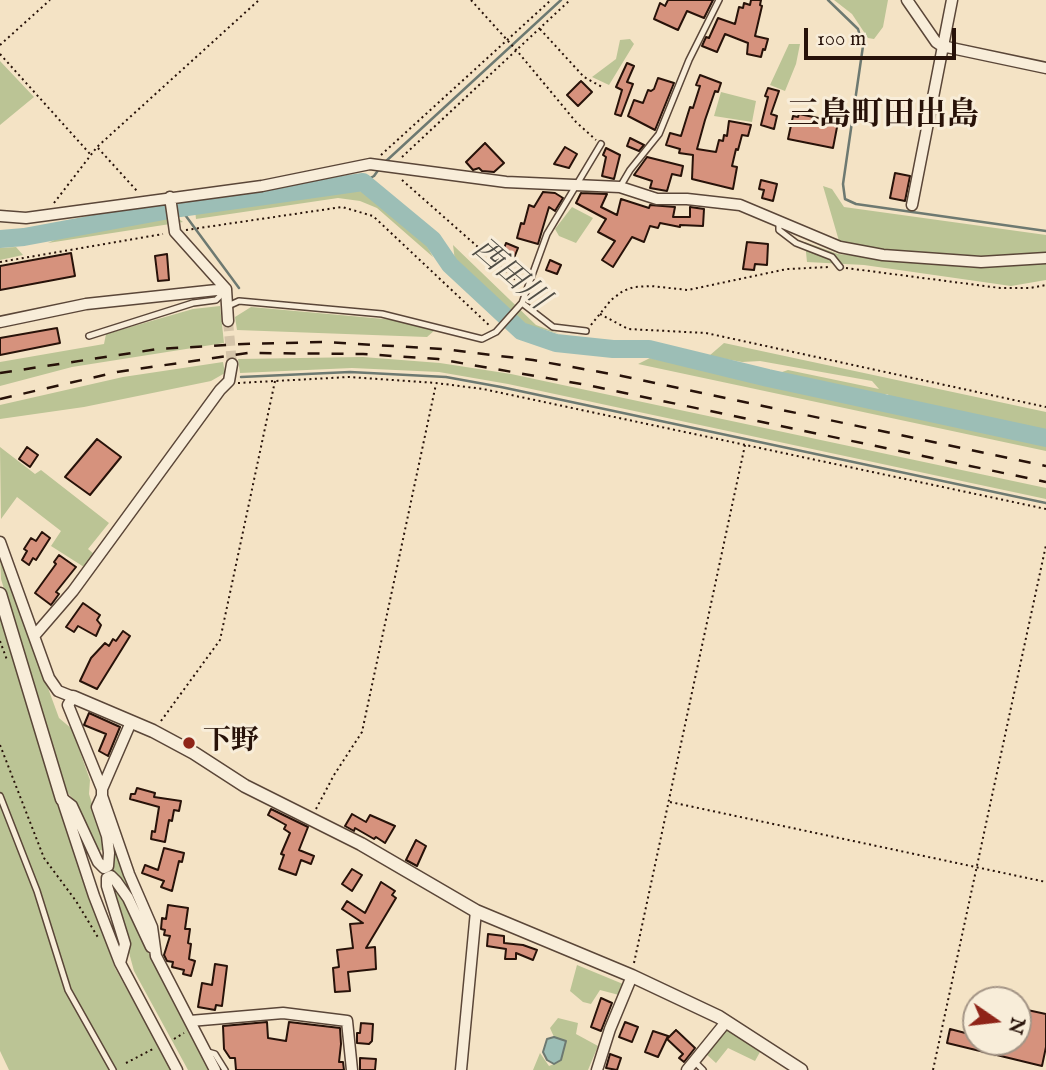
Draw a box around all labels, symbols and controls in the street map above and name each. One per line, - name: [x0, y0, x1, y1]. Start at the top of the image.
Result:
- scale bar: [808, 14, 960, 58]
- text: 100 m: [817, 26, 866, 53]
- district label: 三島町田出島: [787, 98, 979, 136]
- water label: 西田川: [463, 233, 555, 319]
- place label: 下野: [203, 726, 259, 760]
- marker: 下野: [181, 735, 197, 751]
- north arrow: [962, 986, 1032, 1056]
- text: N: [1002, 1015, 1029, 1036]

